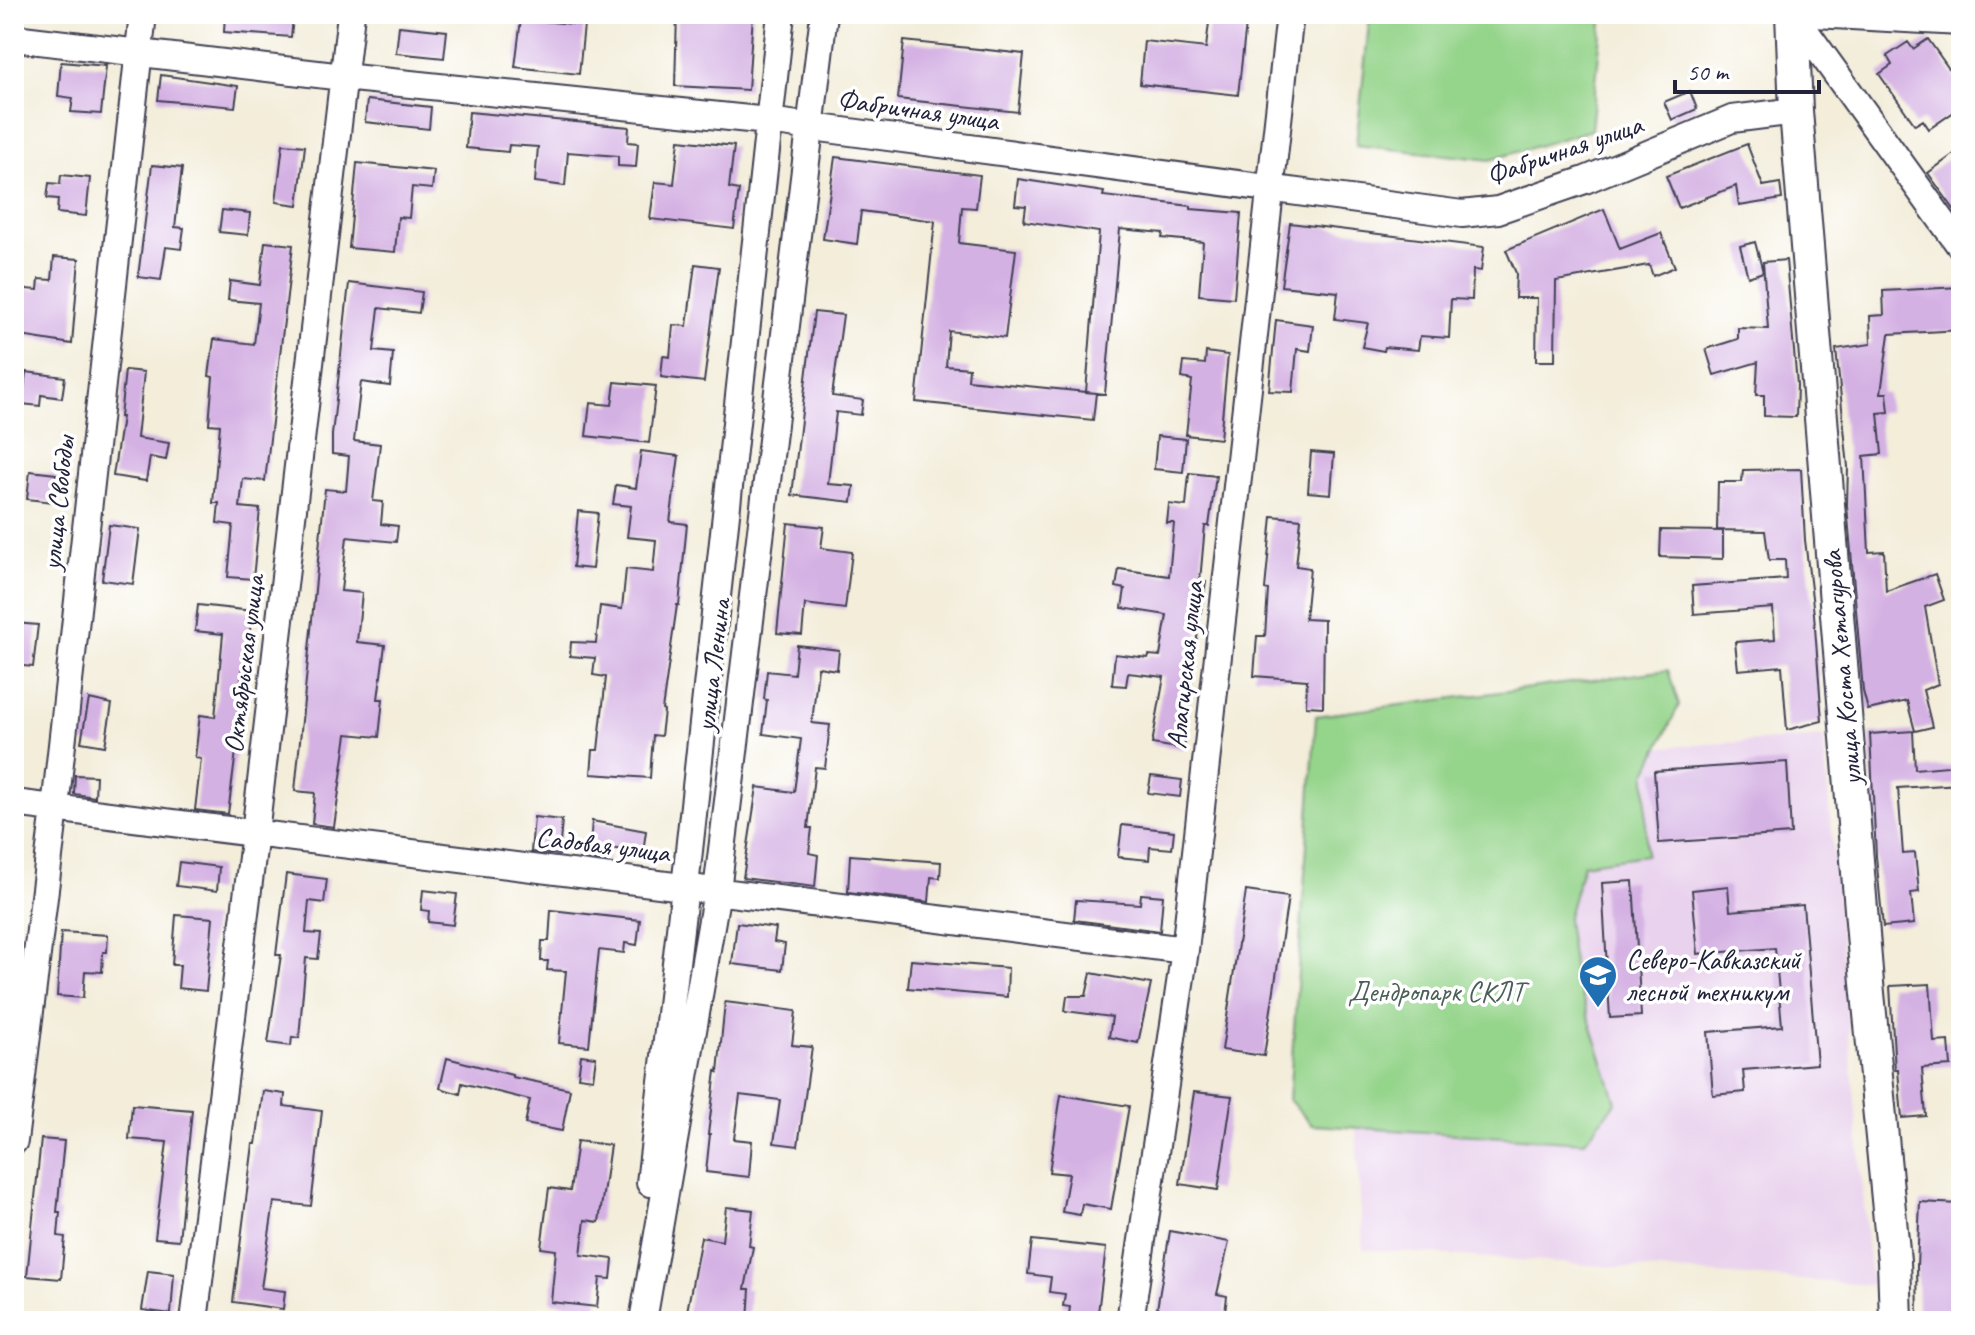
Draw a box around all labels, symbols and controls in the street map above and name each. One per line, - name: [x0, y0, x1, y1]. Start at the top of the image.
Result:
- scale bar: [1675, 44, 1819, 94]
- text: 50 m: [1687, 57, 1730, 87]
- street label: Фабричная улица: [835, 81, 1003, 138]
- street label: Фабричная улица: [1482, 106, 1648, 192]
- street label: улица Свободы: [33, 432, 82, 574]
- street label: улица Коста Хетагурова: [1814, 547, 1869, 789]
- street label: Октябрьская улица: [215, 571, 272, 755]
- street label: Алагирская улица: [1158, 578, 1211, 750]
- street label: улица Ленина: [687, 594, 738, 735]
- street label: Садовая улица: [534, 819, 673, 870]
- place label: Северо-Кавказский лесной техникум: [1626, 942, 1802, 1009]
- school or university icon: Северо-Кавказский лесной техникум: [1577, 954, 1619, 1009]
- park label: Дендропарк СКЛТ: [1348, 974, 1530, 1009]

